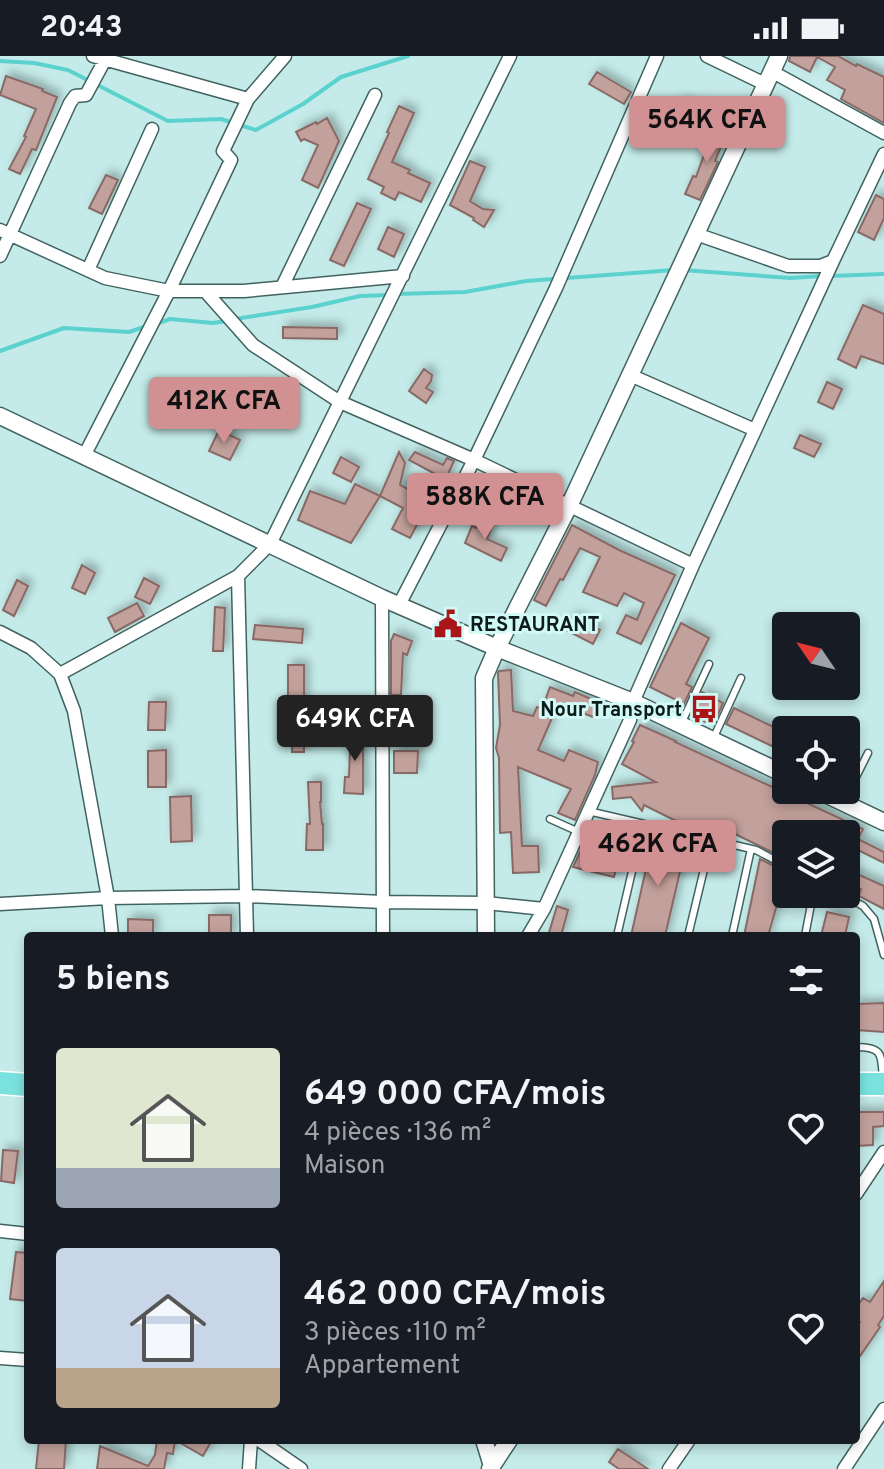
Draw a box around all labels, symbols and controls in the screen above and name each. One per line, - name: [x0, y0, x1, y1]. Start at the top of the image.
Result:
- text: 20:43: [40, 10, 123, 47]
- pin: 564K CFA: [624, 96, 790, 164]
- text: 564K CFA: [647, 105, 767, 138]
- pin: 412K CFA: [141, 377, 307, 445]
- text: 412K CFA: [167, 386, 281, 419]
- pin: 588K CFA: [402, 473, 568, 541]
- text: 588K CFA: [425, 482, 545, 515]
- public building icon: RESTAURANT: [433, 609, 463, 639]
- north arrow: [772, 612, 860, 700]
- map controls: [772, 612, 860, 908]
- place label: RESTAURANT: [470, 613, 600, 639]
- bus stop icon: Nour Transport: [689, 694, 719, 724]
- pin: 649K CFA: [272, 695, 438, 763]
- place label: Nour Transport: [540, 698, 682, 724]
- text: 649K CFA: [295, 704, 415, 737]
- button: locate: [772, 716, 860, 804]
- pin: 462K CFA: [575, 820, 741, 888]
- button: layers: [772, 820, 860, 908]
- text: 462K CFA: [598, 829, 718, 862]
- icon: filters: [784, 958, 828, 1002]
- text: 5 biens: [56, 959, 170, 1002]
- text: 649 000 CFA/mois: [304, 1074, 606, 1117]
- icon: home: [120, 1080, 216, 1176]
- icon: heart: [784, 1106, 828, 1150]
- text: 4 pièces · 136 m²: [304, 1117, 491, 1150]
- text: Maison: [304, 1150, 385, 1183]
- text: 462 000 CFA/mois: [304, 1274, 606, 1317]
- icon: home: [120, 1280, 216, 1376]
- icon: heart: [784, 1306, 828, 1350]
- text: 3 pièces · 110 m²: [304, 1317, 486, 1350]
- text: Appartement: [304, 1350, 460, 1383]

